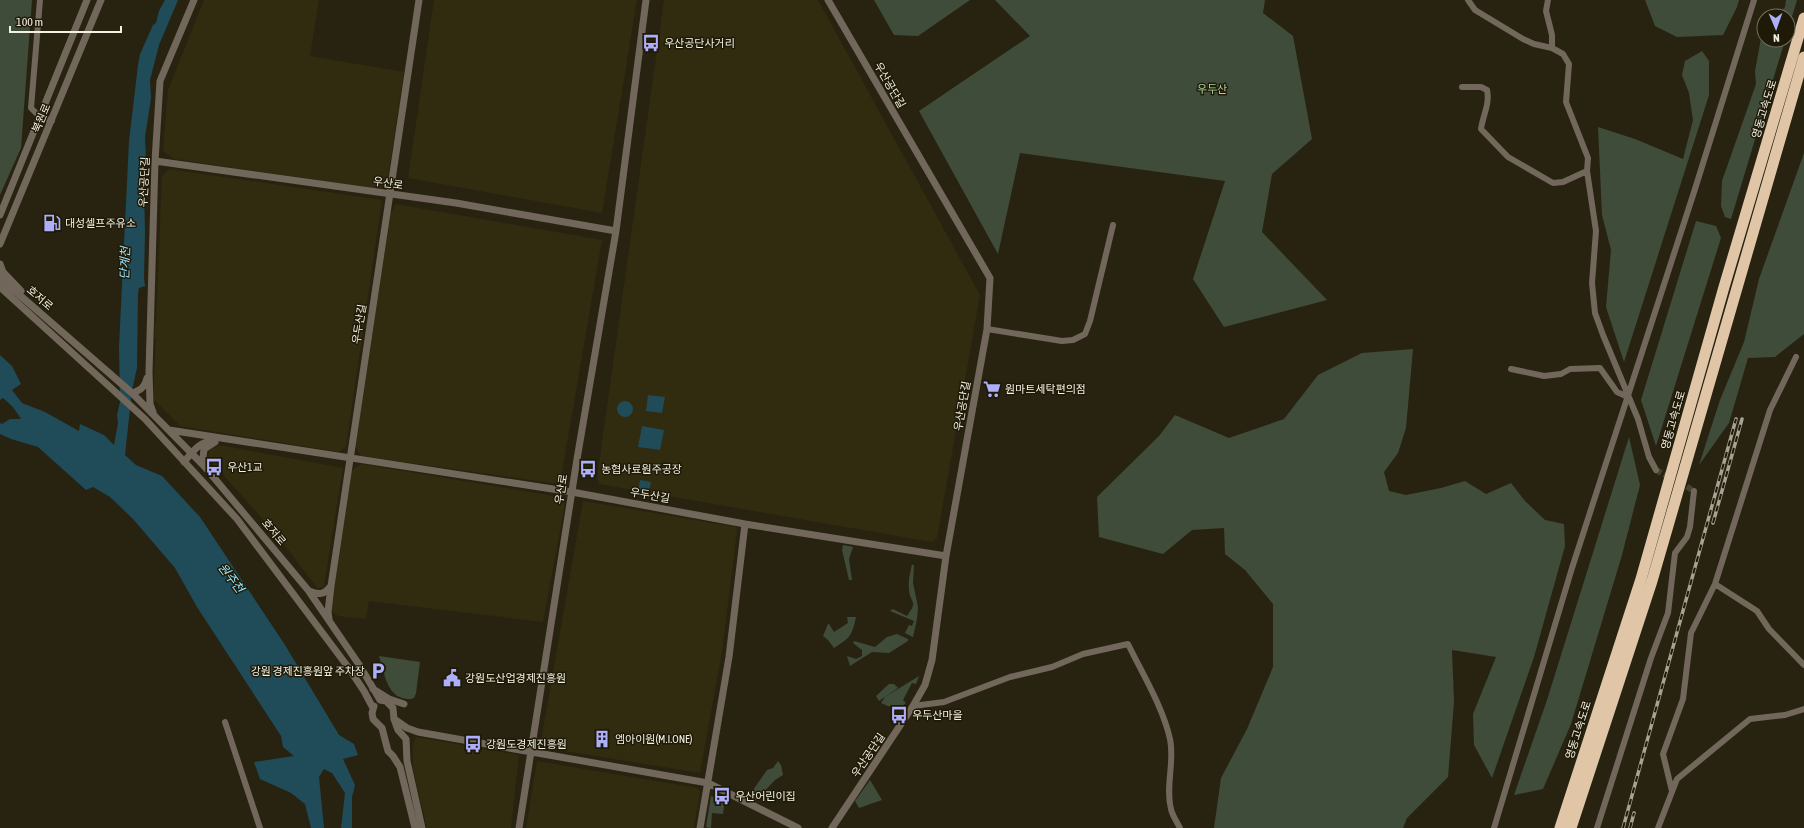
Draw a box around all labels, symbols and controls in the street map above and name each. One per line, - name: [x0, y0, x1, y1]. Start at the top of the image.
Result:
- scale bar: [10, 8, 121, 34]
- north arrow: [1756, 8, 1796, 48]
- text: 100 m: [16, 15, 43, 29]
- text: N: [1773, 32, 1780, 44]
- bus stop icon: 우산공단사거리: [641, 33, 661, 53]
- place label: 우산공단사거리: [664, 37, 735, 49]
- street label: 우산공단길: [872, 60, 908, 110]
- street label: 영동고속도로: [1749, 78, 1779, 140]
- park label: 우두산: [1197, 83, 1227, 95]
- street label: 북원로: [30, 102, 52, 134]
- street label: 우산공단길: [137, 156, 151, 208]
- street label: 우산로: [372, 175, 404, 191]
- fuel station icon: 대성셀프주유소: [42, 213, 62, 233]
- place label: 대성셀프주유소: [65, 217, 136, 229]
- water label: 단계천: [117, 244, 133, 280]
- street label: 호저로: [25, 284, 55, 312]
- street label: 우두산길: [350, 303, 368, 345]
- supermarket icon: 원마트세탁편의점: [982, 379, 1002, 399]
- street label: 우산공단길: [952, 380, 972, 432]
- place label: 원마트세탁편의점: [1005, 383, 1086, 395]
- street label: 영동고속도로: [1659, 389, 1687, 451]
- bus stop icon: 우산1교: [204, 457, 224, 477]
- bus stop icon: 농협사료원주공장: [578, 459, 598, 479]
- place label: 우산1교: [227, 461, 263, 473]
- place label: 농협사료원주공장: [601, 463, 682, 475]
- street label: 우산로: [553, 473, 569, 505]
- street label: 우두산길: [629, 486, 671, 504]
- street label: 호저로: [260, 517, 288, 547]
- water label: 원주천: [215, 561, 248, 597]
- parking icon: 강원 경제진흥원앞 주차장: [368, 661, 388, 681]
- place label: 강원 경제진흥원앞 주차장: [251, 665, 365, 677]
- public building icon: 강원도산업경제진흥원: [442, 668, 462, 688]
- place label: 강원도산업경제진흥원: [465, 672, 566, 684]
- street label: 영동고속도로: [1563, 699, 1593, 761]
- bus stop icon: 우두산마을: [889, 705, 909, 725]
- place label: 우두산마을: [912, 709, 963, 721]
- building icon: 엠아이원(M.I.ONE): [592, 729, 612, 749]
- street label: 우산공단길: [849, 731, 887, 779]
- place label: 엠아이원(M.I.ONE): [615, 733, 693, 745]
- bus stop icon: 강원도경제진흥원: [463, 734, 483, 754]
- place label: 강원도경제진흥원: [486, 738, 567, 750]
- bus stop icon: 우산어린이집: [712, 786, 732, 806]
- place label: 우산어린이집: [735, 790, 796, 802]

